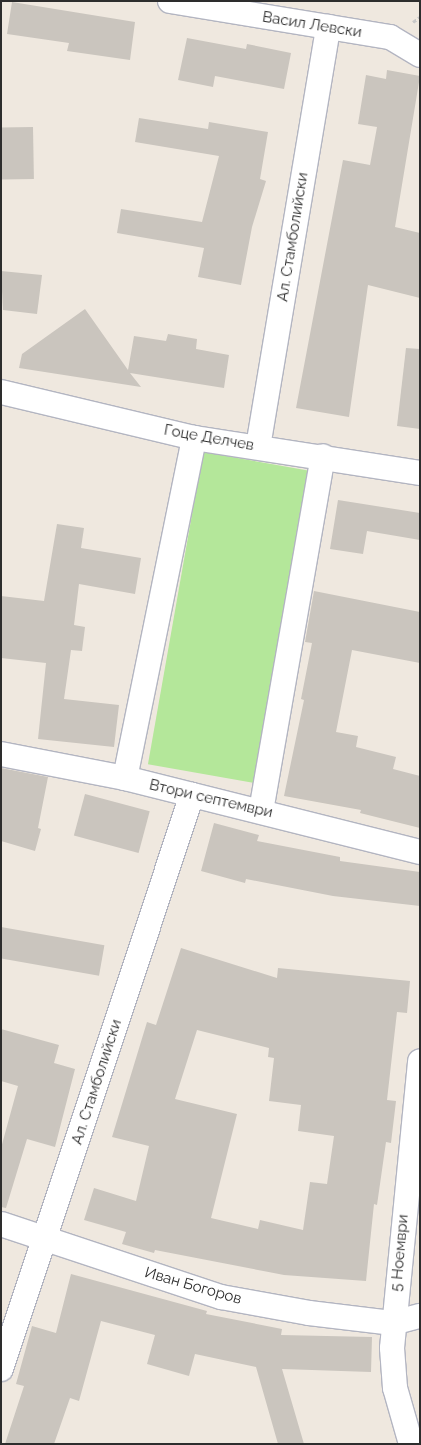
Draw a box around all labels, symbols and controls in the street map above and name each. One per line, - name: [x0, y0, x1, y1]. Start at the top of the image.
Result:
- street label: Васил Левски: [261, 8, 363, 42]
- street label: Ал. Стамболийски: [274, 171, 312, 303]
- street label: Гоце Делчев: [163, 421, 255, 455]
- street label: Втори септември: [147, 776, 275, 822]
- street label: Ал. Стамболийски: [68, 1017, 126, 1147]
- street label: 5 Ноември: [388, 1214, 412, 1292]
- street label: Иван Богоров: [142, 1264, 244, 1308]

